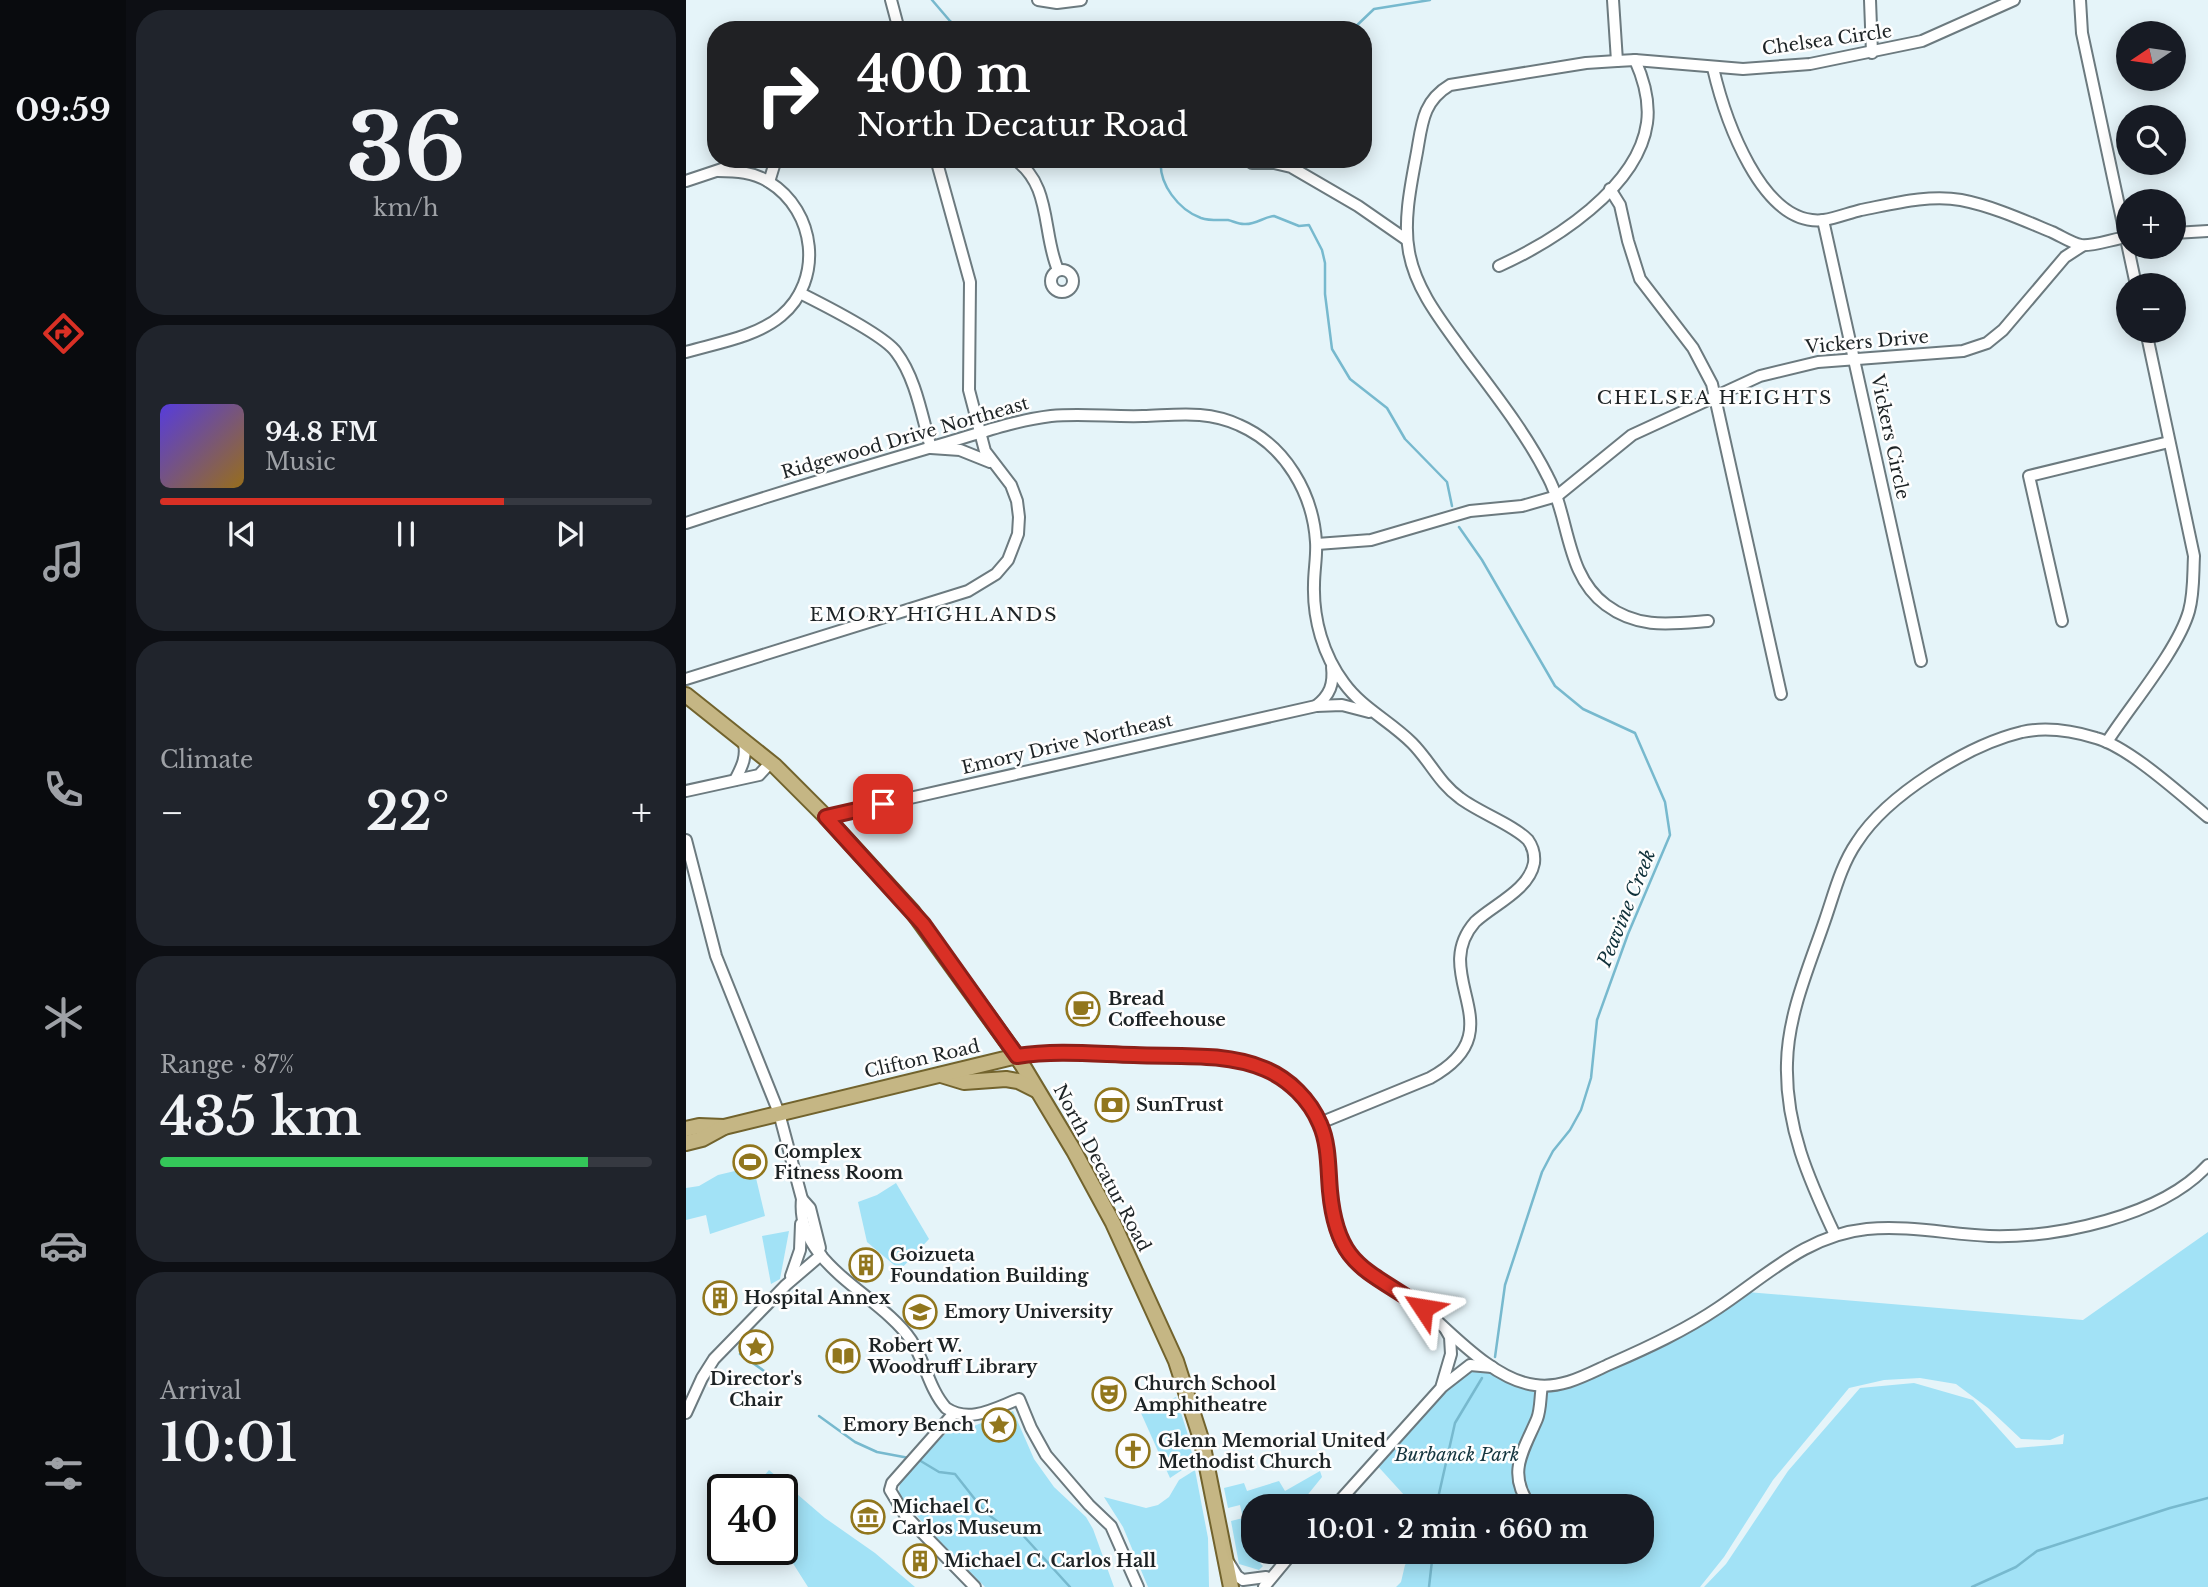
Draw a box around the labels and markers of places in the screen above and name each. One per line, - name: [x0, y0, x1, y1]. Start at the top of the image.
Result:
- pin: [853, 774, 913, 834]
- place label: Bread Coffeehouse: [1108, 988, 1226, 1031]
- cafe icon: Bread Coffeehouse: [1064, 990, 1102, 1028]
- bank icon: SunTrust: [1093, 1086, 1131, 1124]
- place label: SunTrust: [1136, 1094, 1223, 1116]
- place label: Complex Fitness Room: [774, 1141, 903, 1184]
- sports icon: Complex Fitness Room: [731, 1143, 769, 1181]
- place label: Goizueta Foundation Building: [890, 1244, 1089, 1287]
- building icon: Goizueta Foundation Building: [847, 1246, 885, 1284]
- building icon: Hospital Annex: [701, 1279, 739, 1317]
- place label: Hospital Annex: [744, 1287, 891, 1309]
- school or university icon: Emory University: [901, 1293, 939, 1331]
- place label: Emory University: [944, 1301, 1113, 1323]
- place icon: Director's Chair: [737, 1328, 775, 1366]
- place label: Robert W. Woodruff Library: [867, 1335, 1038, 1378]
- library icon: Robert W. Woodruff Library: [824, 1337, 862, 1375]
- place label: Director's Chair: [710, 1368, 802, 1411]
- place label: Church School Amphitheatre: [1133, 1373, 1277, 1416]
- theatre icon: Church School Amphitheatre: [1090, 1375, 1128, 1413]
- place icon: Emory Bench: [980, 1406, 1018, 1444]
- place label: Emory Bench: [843, 1414, 974, 1436]
- place label: Glenn Memorial United Methodist Church: [1158, 1430, 1386, 1473]
- church icon: Glenn Memorial United Methodist Church: [1114, 1432, 1152, 1470]
- place label: Michael C. Carlos Museum: [892, 1496, 1042, 1539]
- museum icon: Michael C. Carlos Museum: [849, 1498, 887, 1536]
- building icon: Michael C. Carlos Hall: [901, 1542, 939, 1580]
- place label: Michael C. Carlos Hall: [944, 1550, 1157, 1572]

